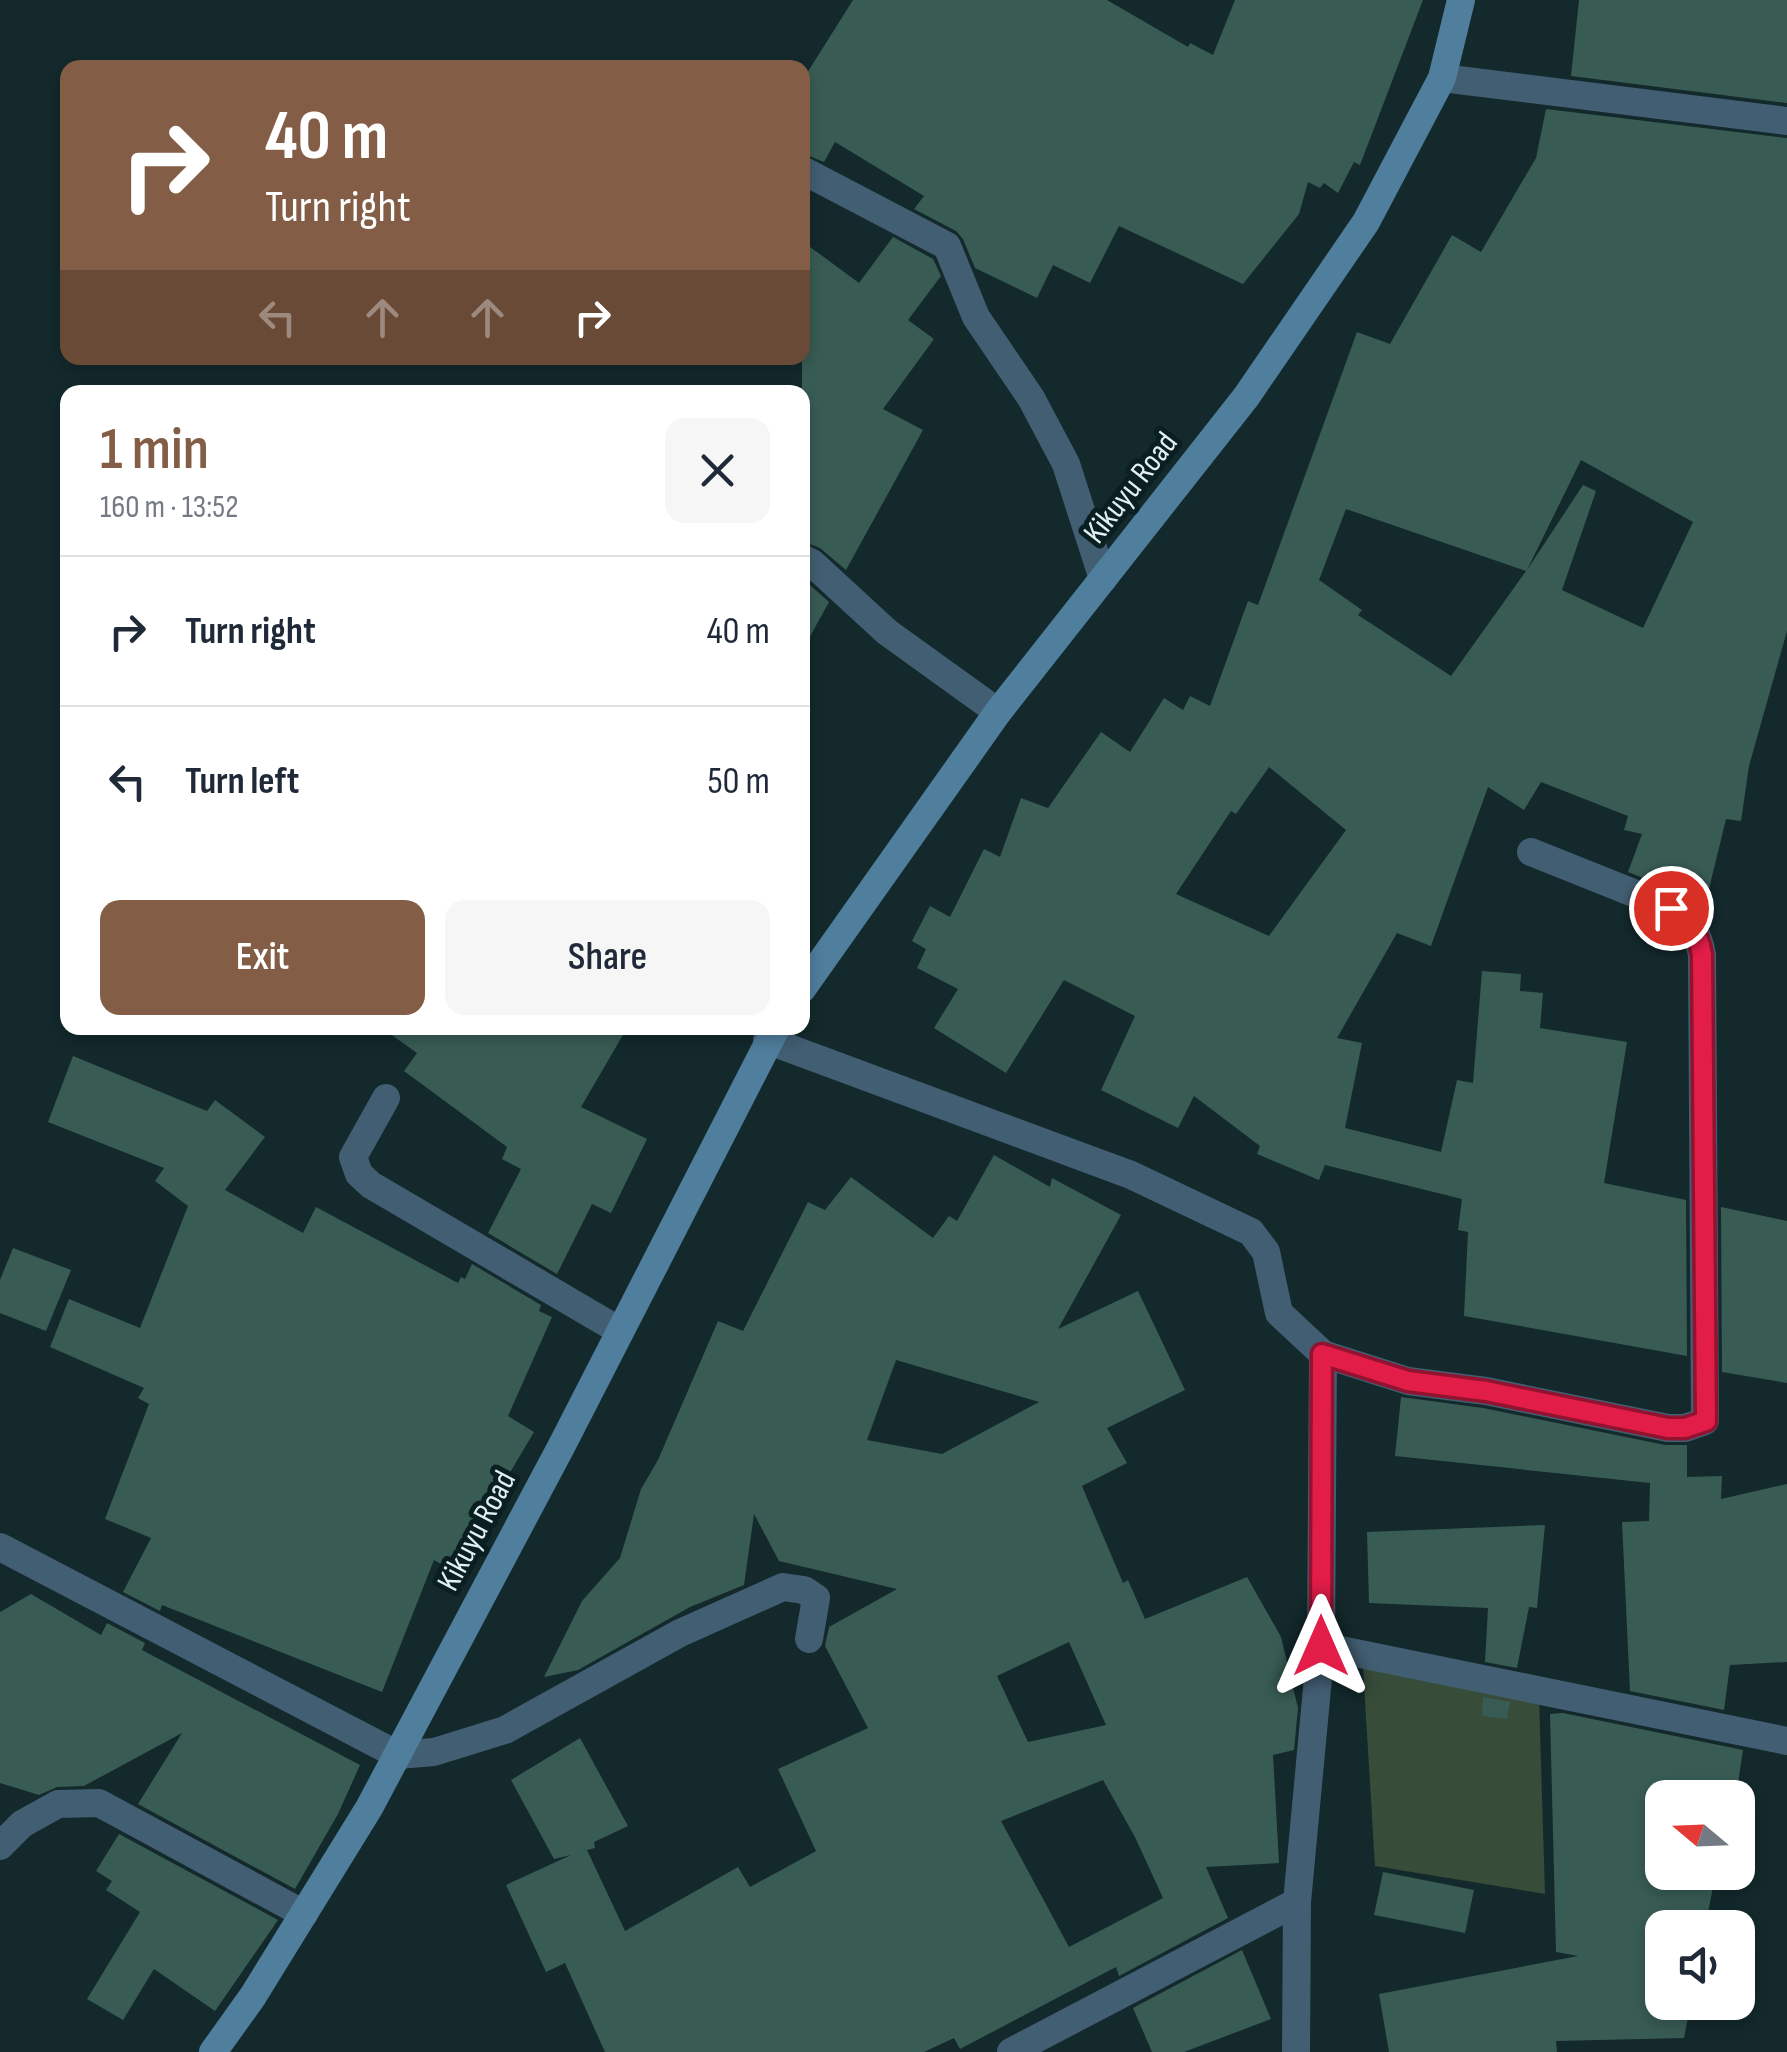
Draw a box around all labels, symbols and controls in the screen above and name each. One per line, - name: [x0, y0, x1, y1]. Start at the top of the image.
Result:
- text: 40 m: [265, 95, 388, 179]
- icon: right: [100, 100, 230, 230]
- text: Turn right: [265, 180, 411, 235]
- icon: left: [250, 290, 305, 345]
- icon: ahead: [355, 290, 410, 345]
- icon: ahead: [460, 290, 515, 345]
- icon: right: [565, 290, 620, 345]
- text: 1 min: [100, 414, 209, 486]
- button: close: [665, 418, 770, 523]
- street label: Kikuyu Road: [1076, 425, 1186, 551]
- text: 160 m · 13:52: [100, 488, 238, 527]
- icon: right: [100, 604, 155, 659]
- text: Turn right: [185, 609, 316, 654]
- text: 40 m: [707, 609, 770, 654]
- icon: left: [100, 754, 155, 809]
- text: Turn left: [185, 759, 299, 804]
- text: 50 m: [707, 759, 770, 804]
- pin: [1629, 866, 1714, 951]
- icon: arrive: [1644, 881, 1699, 936]
- button: Exit: [100, 900, 425, 1015]
- button: Share: [445, 900, 770, 1015]
- street label: Kikuyu Road: [429, 1464, 525, 1598]
- position arrow: [1269, 1594, 1373, 1698]
- north arrow: [1645, 1780, 1755, 1890]
- map controls: [1645, 1780, 1755, 2020]
- button: sound: [1645, 1910, 1755, 2020]

